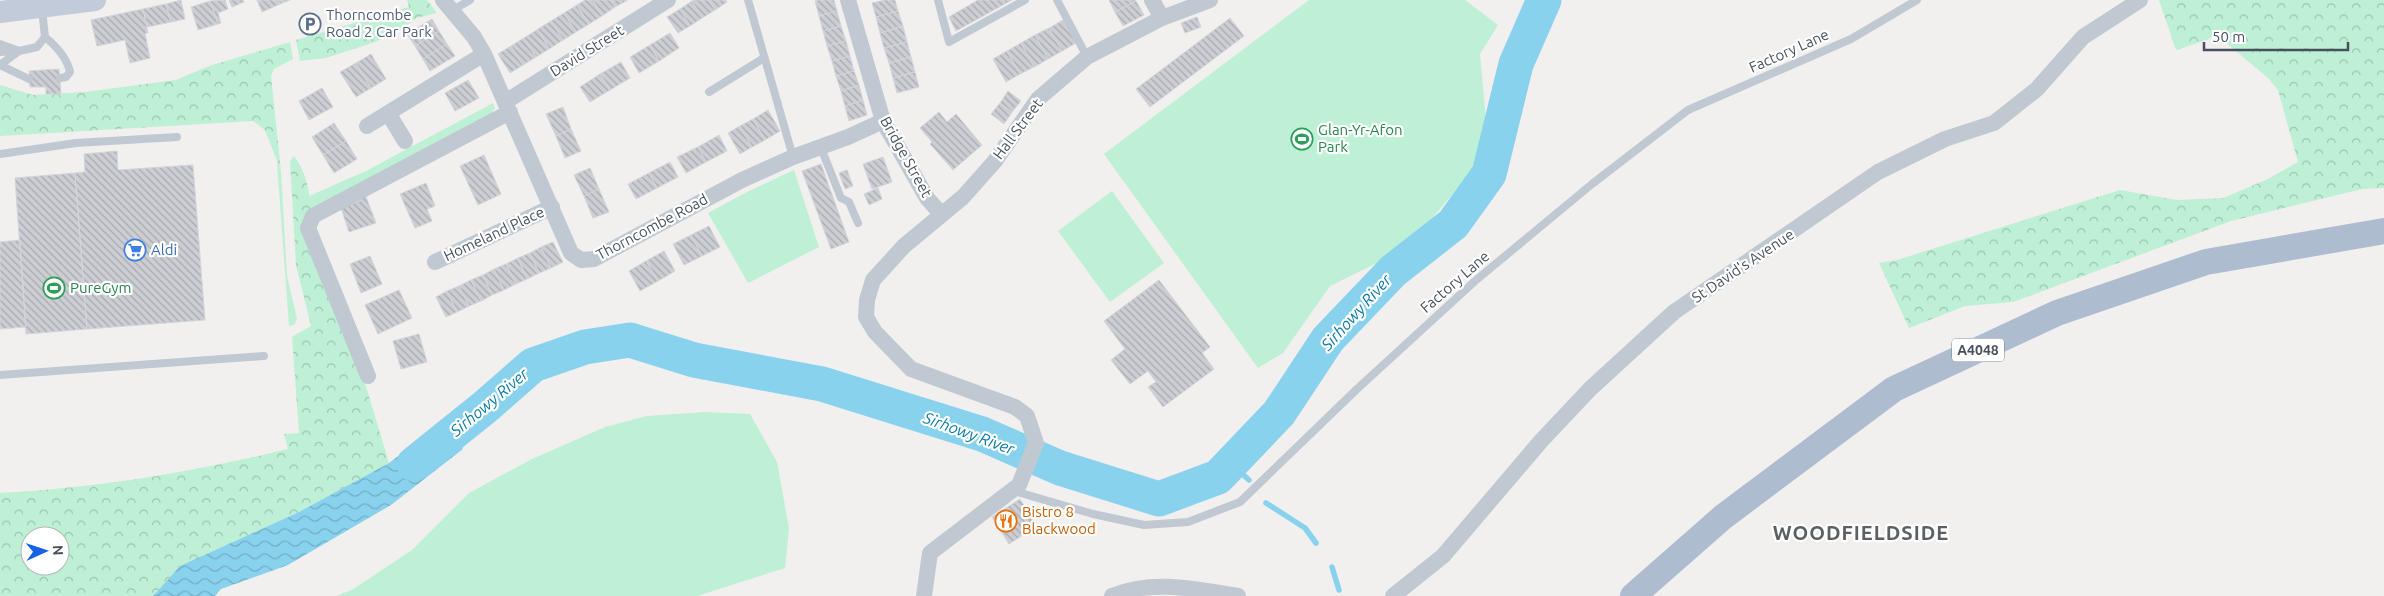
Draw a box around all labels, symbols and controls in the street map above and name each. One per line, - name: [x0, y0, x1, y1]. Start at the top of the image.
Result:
- place label: Thorncombe Road 2 Car Park: [326, 6, 432, 40]
- parking icon: Thorncombe Road 2 Car Park: [298, 12, 322, 36]
- scale bar: [2204, 20, 2348, 52]
- street label: David Street: [547, 21, 627, 80]
- street label: Factory Lane: [1746, 25, 1831, 76]
- text: 50 m: [2212, 28, 2245, 45]
- street label: Hall Street: [989, 95, 1046, 162]
- street label: Bridge Street: [877, 113, 936, 200]
- place label: Glan-Yr-Afon Park: [1318, 121, 1403, 155]
- sports icon: Glan-Yr-Afon Park: [1290, 127, 1314, 151]
- street label: Thorncombe Road: [593, 190, 710, 263]
- street label: Homeland Place: [441, 203, 547, 264]
- street label: St David's Avenue: [1689, 225, 1797, 306]
- supermarket icon: Aldi: [123, 238, 147, 262]
- place label: Aldi: [151, 241, 177, 258]
- street label: Factory Lane: [1417, 247, 1493, 316]
- water label: Sirhowy River: [1317, 270, 1395, 354]
- sports icon: PureGym: [42, 276, 66, 300]
- place label: PureGym: [70, 279, 132, 296]
- road number: A4048: [1952, 338, 2004, 362]
- water label: Sirhowy River: [446, 364, 532, 440]
- water label: Sirhowy River: [920, 408, 1018, 458]
- place label: Bistro 8 Blackwood: [1022, 503, 1096, 537]
- restaurant icon: Bistro 8 Blackwood: [994, 509, 1018, 533]
- district label: WOODFIELDSIDE: [1773, 521, 1949, 544]
- north arrow: [20, 526, 70, 576]
- text: N: [50, 545, 66, 556]

